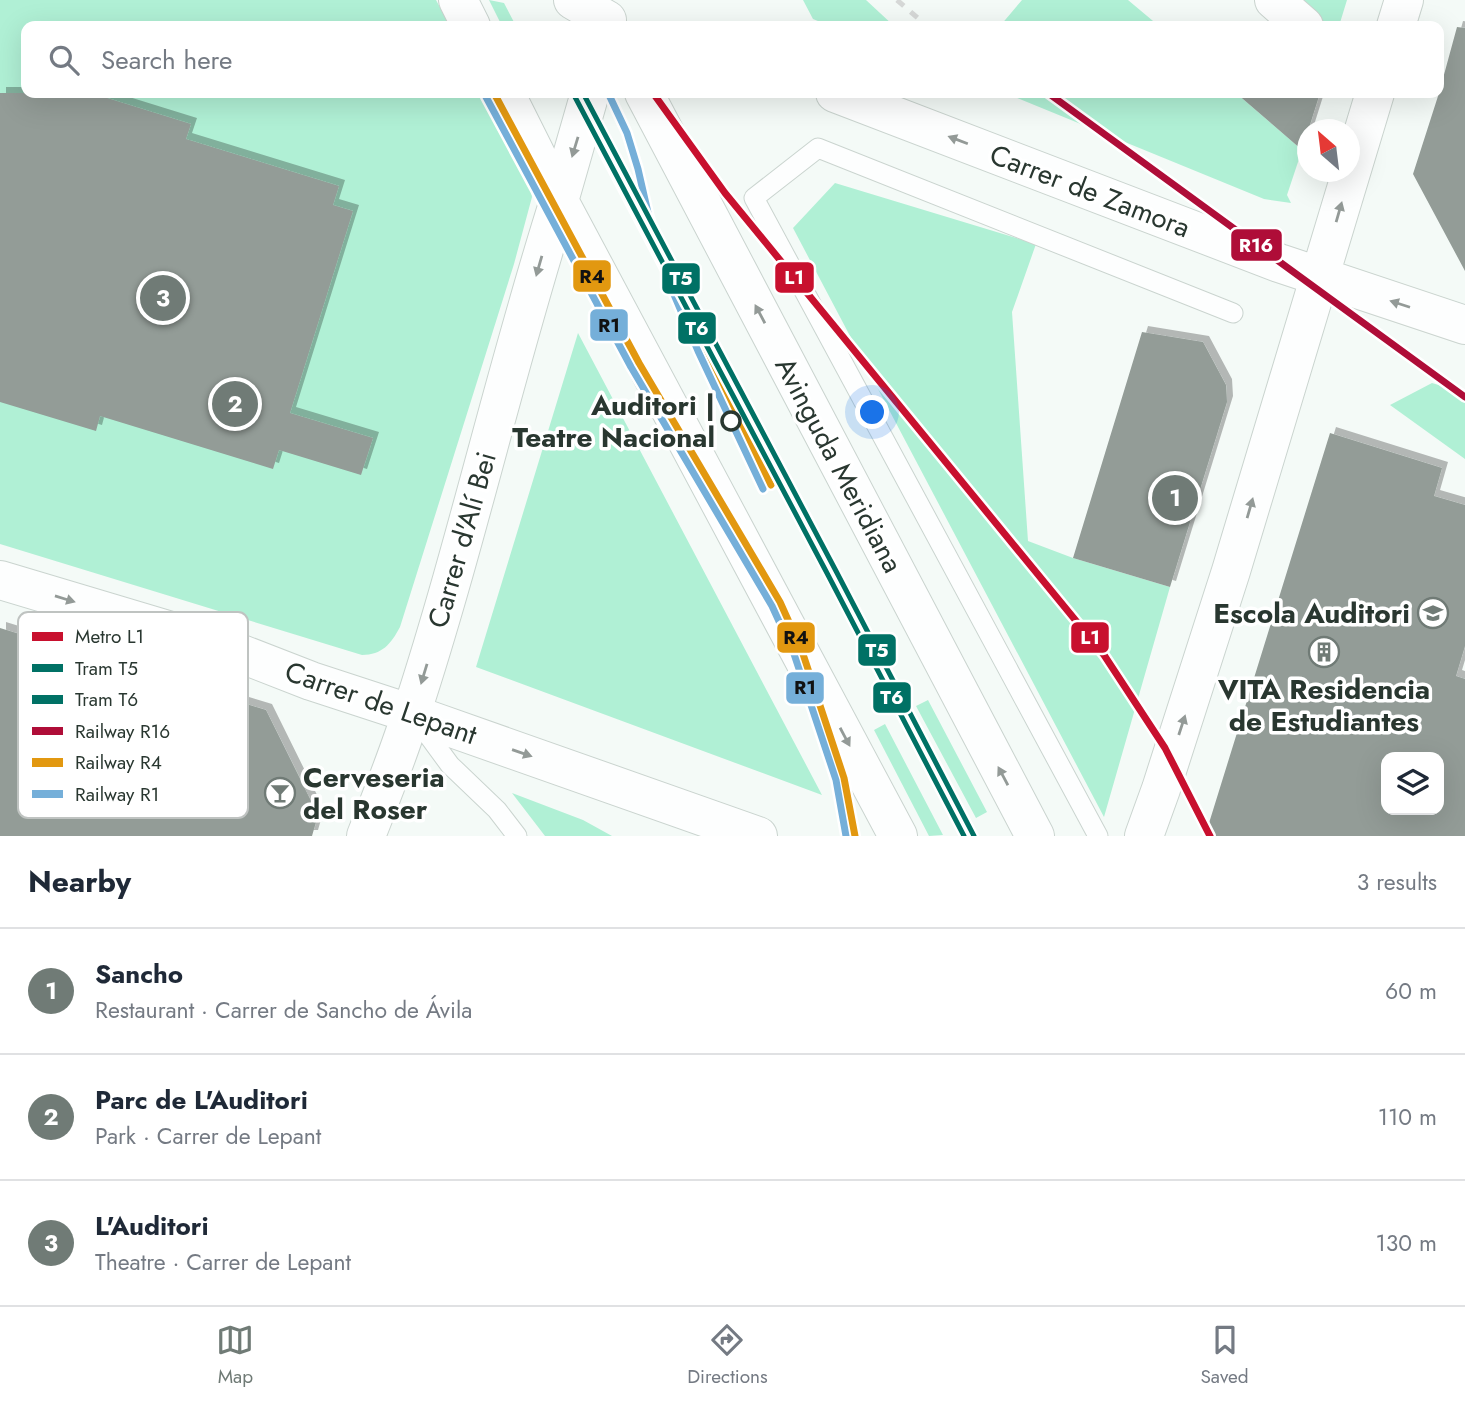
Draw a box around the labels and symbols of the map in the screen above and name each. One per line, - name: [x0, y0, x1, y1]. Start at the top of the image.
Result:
- north arrow: [1297, 119, 1360, 182]
- one-way arrow: [948, 134, 969, 145]
- street label: Carrer de Zamora: [984, 134, 1196, 248]
- one-way arrow: [569, 137, 579, 158]
- one-way arrow: [1334, 200, 1345, 222]
- line badge: R16: [1230, 228, 1283, 262]
- text: R16: [1239, 232, 1273, 259]
- one-way arrow: [533, 256, 543, 277]
- line badge: R4: [572, 259, 612, 293]
- line badge: L1: [774, 261, 815, 294]
- line badge: T5: [661, 262, 701, 295]
- text: R4: [579, 263, 605, 290]
- text: L1: [784, 264, 804, 291]
- text: T5: [670, 265, 692, 292]
- pin: 3: [140, 272, 186, 324]
- one-way arrow: [1389, 298, 1410, 308]
- one-way arrow: [755, 304, 766, 324]
- line badge: R1: [589, 308, 629, 342]
- line badge: T6: [677, 311, 717, 345]
- text: R1: [598, 312, 620, 339]
- text: T6: [685, 315, 709, 342]
- street label: Avinguda Meridiana: [765, 350, 913, 580]
- pin: 2: [212, 378, 258, 430]
- place label: Auditori | Teatre Nacional: [512, 385, 715, 458]
- your location: [855, 395, 889, 429]
- marker: Auditori | Teatre Nacional: [721, 411, 741, 431]
- street label: Carrer d'Alí Bei: [417, 447, 507, 633]
- pin: 1: [1152, 472, 1198, 524]
- one-way arrow: [1245, 497, 1255, 518]
- place label: Escola Auditori: [1213, 593, 1410, 634]
- one-way arrow: [55, 595, 76, 605]
- school or university icon: Escola Auditori: [1416, 596, 1450, 630]
- legend: [18, 612, 248, 818]
- line badge: R4: [776, 621, 816, 654]
- line badge: L1: [1070, 621, 1110, 654]
- text: Metro L1: [75, 623, 144, 650]
- text: R4: [783, 624, 809, 651]
- text: L1: [1080, 624, 1100, 651]
- line badge: T5: [857, 633, 897, 667]
- building icon: VITA Residencia de Estudiantes: [1307, 635, 1341, 669]
- text: T5: [866, 637, 888, 664]
- street label: Carrer de Lepant: [280, 651, 483, 755]
- text: Tram T5: [75, 655, 138, 682]
- one-way arrow: [418, 663, 428, 684]
- place label: VITA Residencia de Estudiantes: [1217, 669, 1430, 742]
- line badge: R1: [785, 671, 825, 705]
- text: R1: [794, 674, 816, 701]
- line badge: T6: [872, 681, 912, 714]
- text: T6: [880, 684, 904, 711]
- text: Tram T6: [75, 686, 138, 713]
- one-way arrow: [1177, 714, 1188, 735]
- text: Railway R16: [75, 718, 170, 745]
- one-way arrow: [839, 727, 850, 747]
- one-way arrow: [512, 748, 533, 759]
- text: Railway R4: [75, 749, 162, 776]
- place label: Cerveseria del Roser: [303, 757, 445, 830]
- one-way arrow: [997, 766, 1009, 785]
- bar icon: Cerveseria del Roser: [263, 776, 297, 810]
- text: Railway R1: [75, 781, 159, 808]

